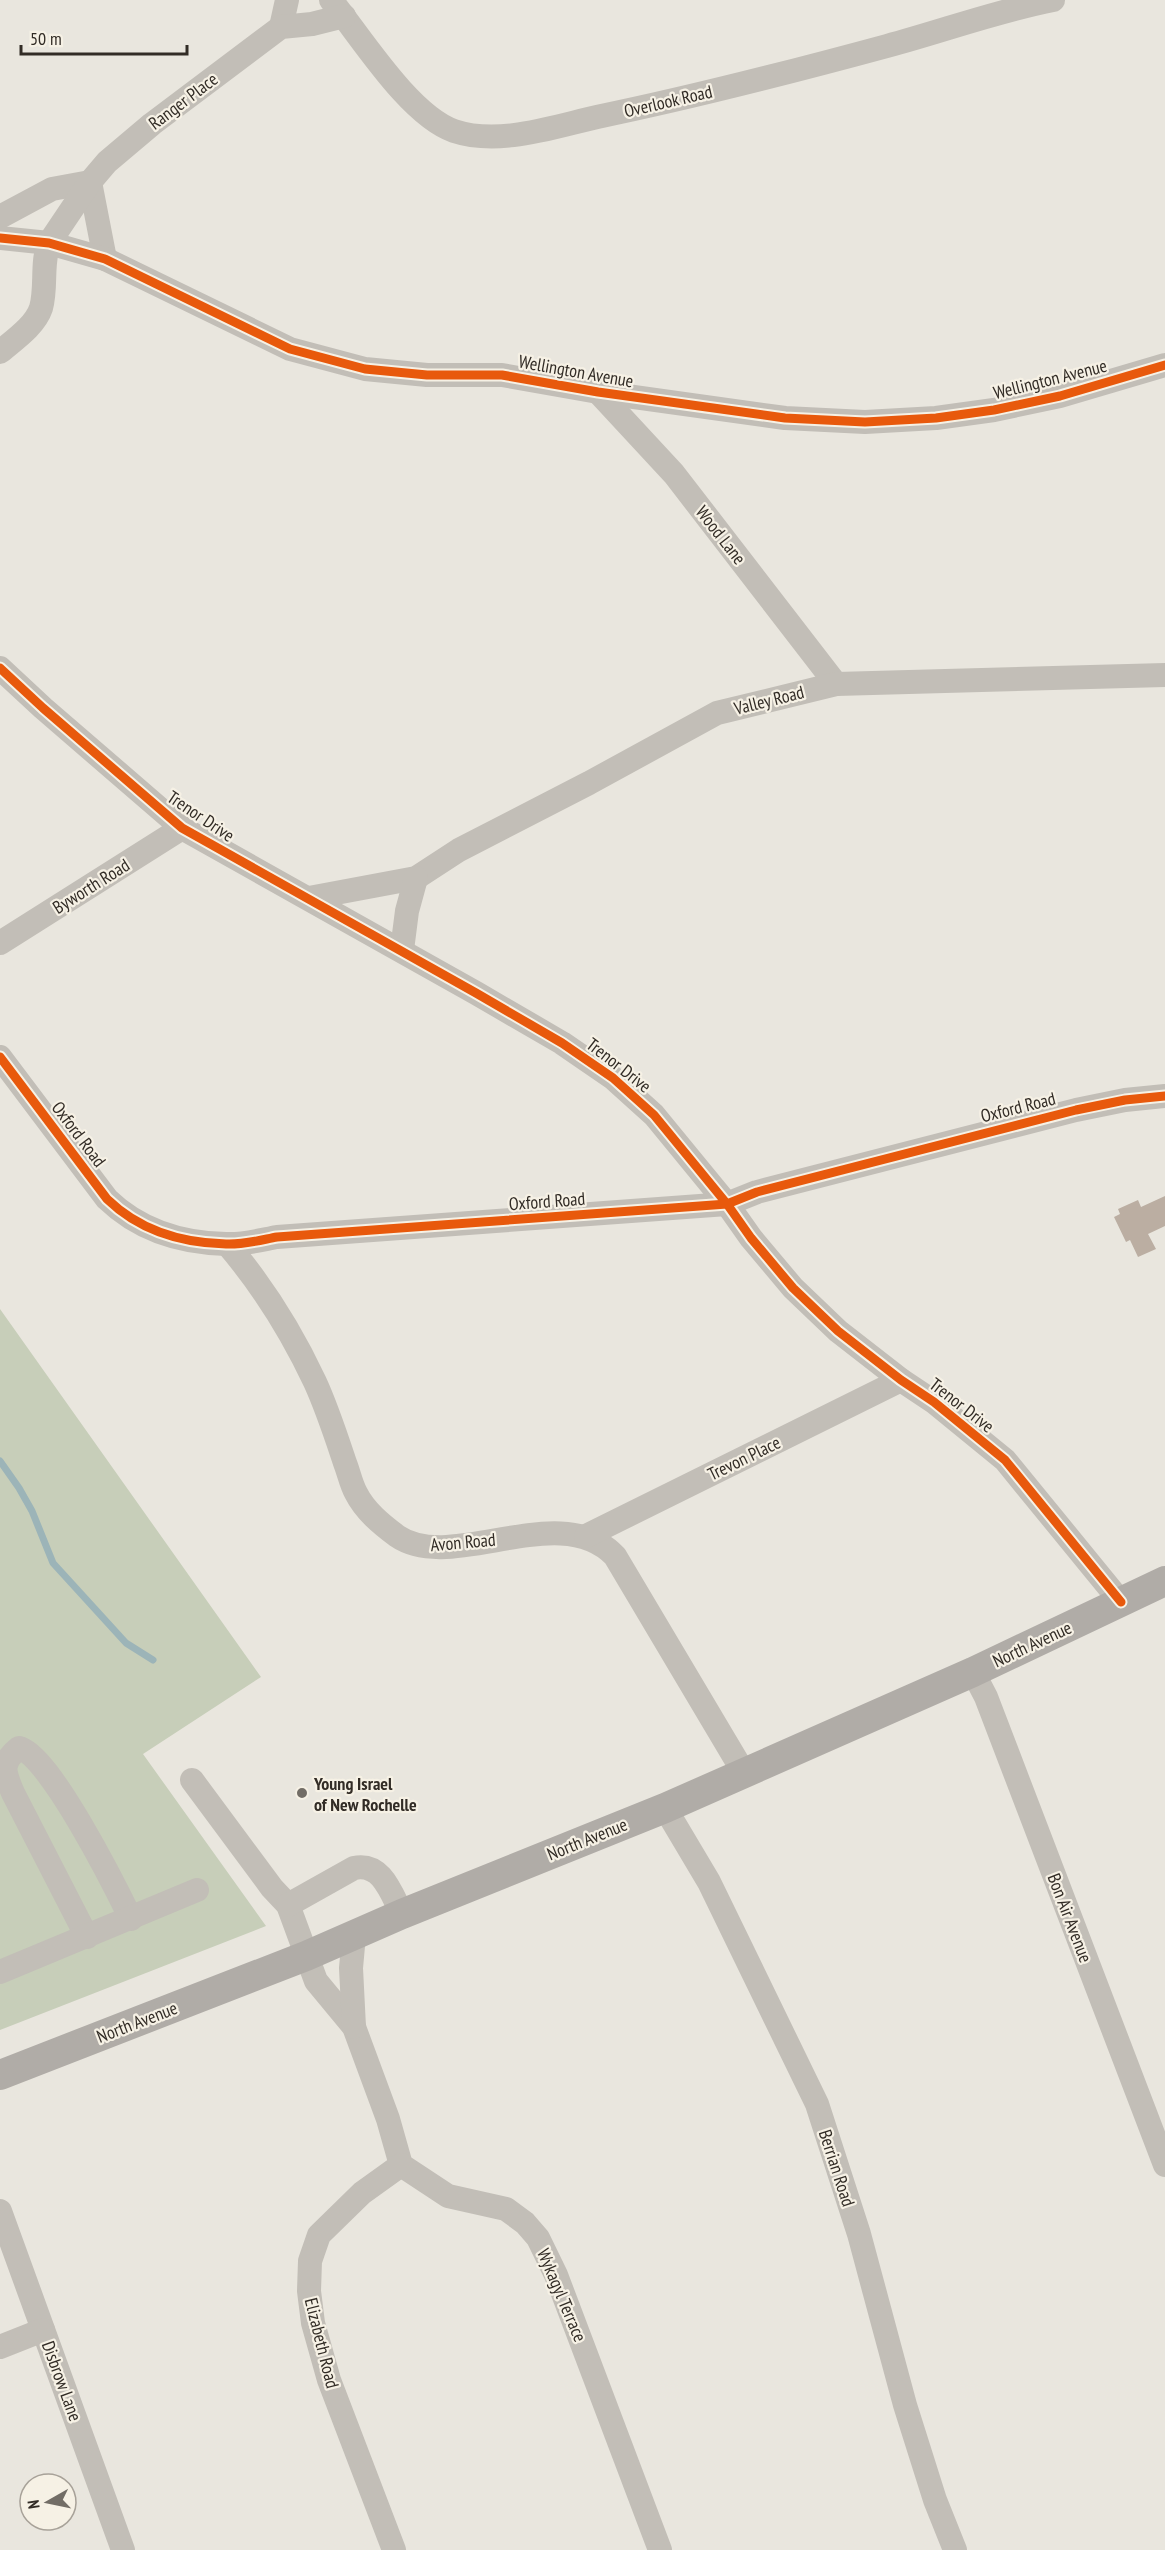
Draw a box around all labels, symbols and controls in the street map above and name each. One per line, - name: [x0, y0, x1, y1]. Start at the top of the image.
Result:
- scale bar: [21, 18, 188, 56]
- text: 50 m: [30, 27, 62, 50]
- street label: Ranger Place: [144, 68, 222, 134]
- street label: Overlook Road: [622, 80, 714, 122]
- street label: Wellington Avenue: [517, 350, 635, 392]
- street label: Wellington Avenue: [991, 354, 1109, 404]
- street label: Wood Lane: [691, 501, 751, 569]
- street label: Valley Road: [731, 680, 806, 720]
- street label: Trenor Drive: [163, 785, 239, 847]
- street label: Byworth Road: [48, 853, 134, 919]
- street label: Trenor Drive: [582, 1033, 656, 1097]
- street label: Oxford Road: [978, 1087, 1058, 1127]
- street label: Oxford Road: [47, 1097, 111, 1171]
- street label: Oxford Road: [508, 1187, 586, 1215]
- street label: Trenor Drive: [925, 1373, 999, 1437]
- street label: Trevon Place: [704, 1431, 784, 1485]
- street label: Avon Road: [430, 1528, 496, 1556]
- street label: North Avenue: [989, 1616, 1075, 1672]
- place label: Young Israel of New Rochelle: [313, 1772, 417, 1816]
- marker: Young Israel of New Rochelle: [295, 1786, 309, 1800]
- street label: North Avenue: [543, 1813, 631, 1865]
- street label: Bon Air Avenue: [1042, 1870, 1098, 1966]
- street label: North Avenue: [93, 1996, 181, 2048]
- street label: Berrian Road: [814, 2127, 860, 2209]
- street label: Wykagyl Terrace: [532, 2245, 592, 2345]
- street label: Elizabeth Road: [300, 2296, 344, 2390]
- street label: Disbrow Lane: [37, 2338, 87, 2424]
- north arrow: [18, 2472, 78, 2532]
- text: N: [23, 2499, 44, 2510]

